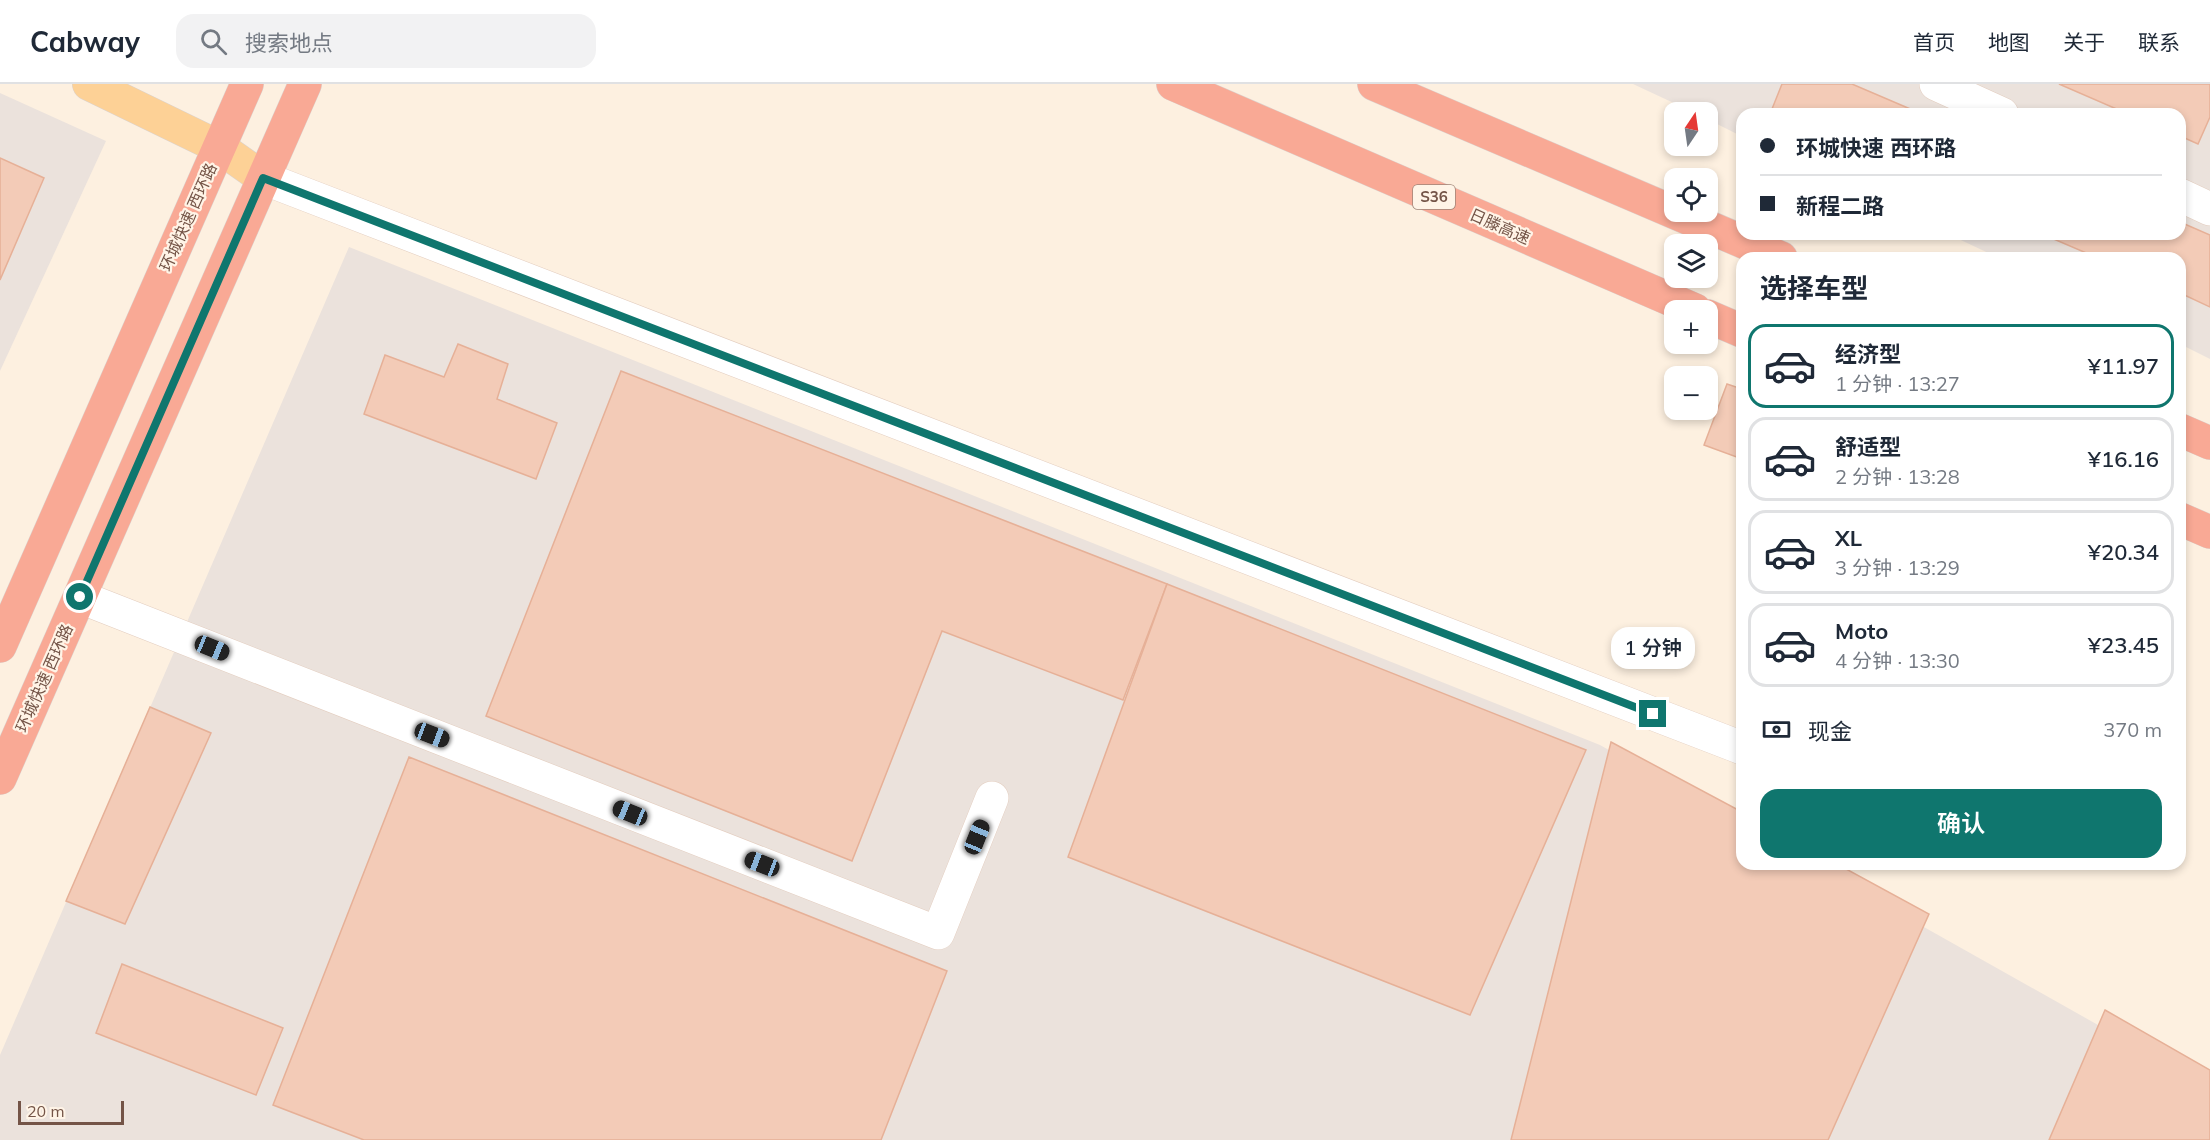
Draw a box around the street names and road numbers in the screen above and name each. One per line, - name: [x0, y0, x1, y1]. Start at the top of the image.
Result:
- street label: 环城快速 西环路: [155, 160, 221, 274]
- road number: S36: [1413, 185, 1455, 209]
- street label: 日滕高速: [1467, 204, 1533, 248]
- street label: 环城快速 西环路: [11, 621, 77, 735]

